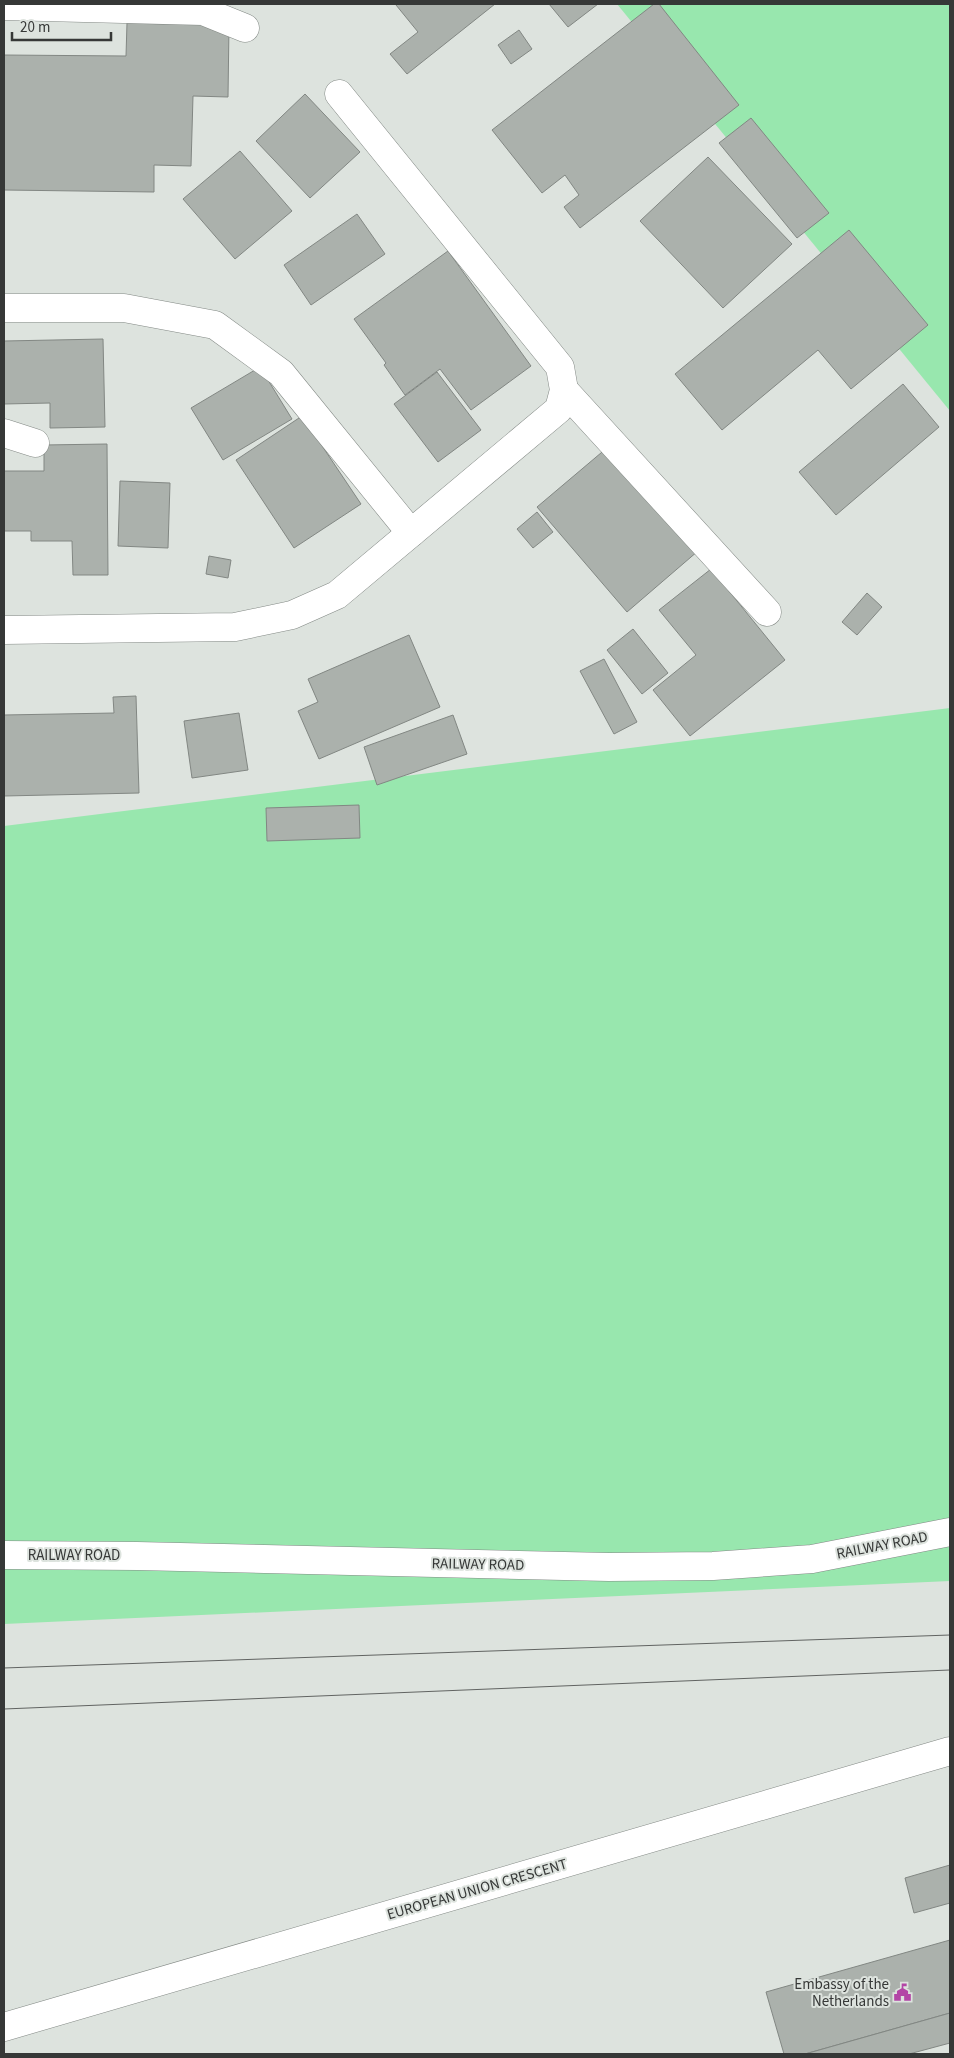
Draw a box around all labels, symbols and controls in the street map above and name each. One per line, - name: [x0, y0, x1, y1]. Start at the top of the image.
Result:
- scale bar: [12, 10, 111, 42]
- text: 20 m: [20, 17, 50, 38]
- street label: RAILWAY ROAD: [835, 1526, 930, 1565]
- street label: RAILWAY ROAD: [28, 1545, 120, 1566]
- street label: RAILWAY ROAD: [432, 1553, 524, 1576]
- street label: EUROPEAN UNION CRESCENT: [385, 1854, 570, 1925]
- place label: Embassy of the Netherlands: [794, 1974, 889, 2012]
- public building icon: Embassy of the Netherlands: [893, 1983, 913, 2003]

